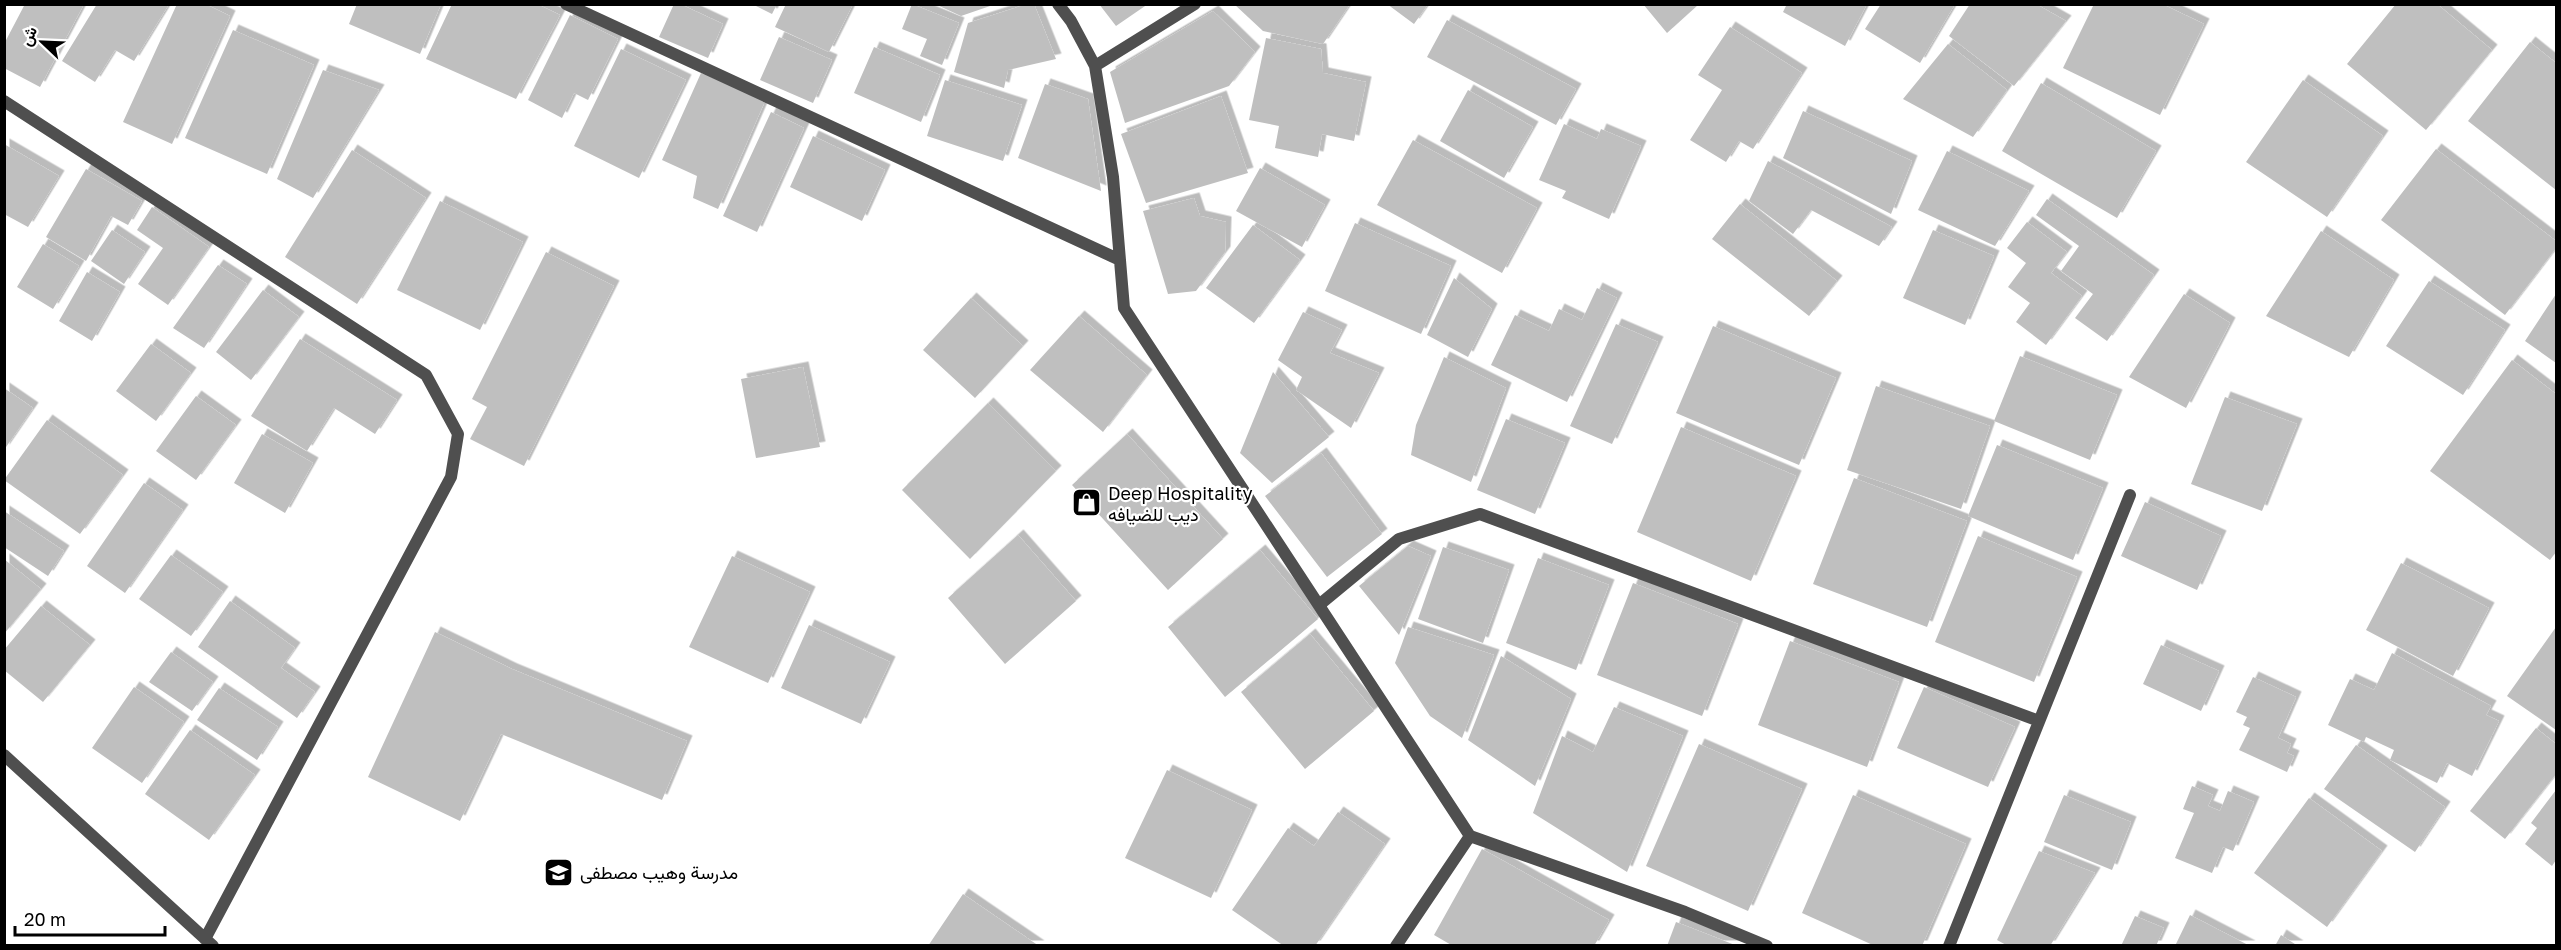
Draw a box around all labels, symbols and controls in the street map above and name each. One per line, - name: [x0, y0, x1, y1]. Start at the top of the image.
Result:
- north arrow: [12, 12, 72, 72]
- text: ش: [15, 23, 41, 49]
- place label: Deep Hospitality ديب للضيافه: [1108, 482, 1253, 525]
- shop icon: Deep Hospitality ديب للضيافه: [1071, 487, 1103, 519]
- school or university icon: مدرسة وهيب مصطفى: [543, 856, 575, 888]
- place label: مدرسة وهيب مصطفى: [580, 861, 738, 884]
- scale bar: [15, 899, 165, 937]
- text: 20 m: [24, 908, 66, 930]

